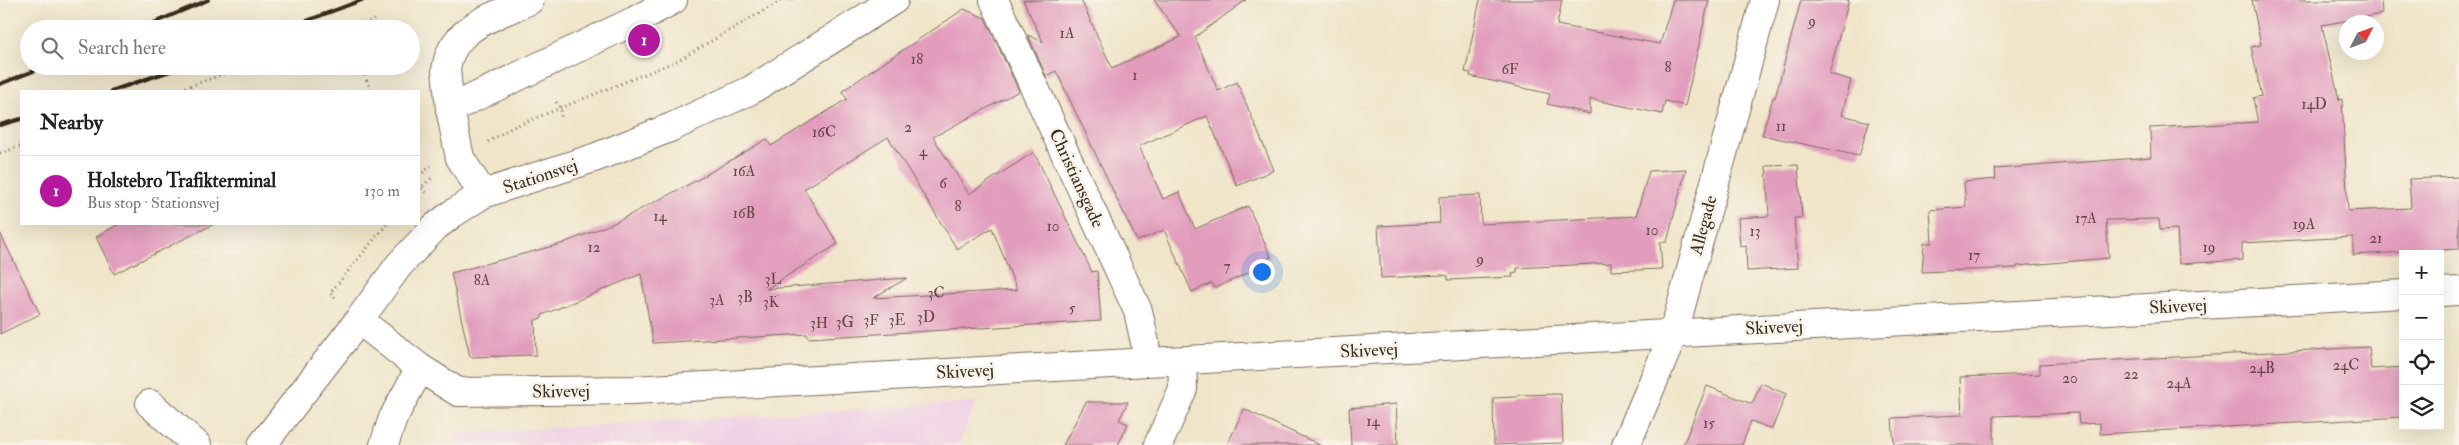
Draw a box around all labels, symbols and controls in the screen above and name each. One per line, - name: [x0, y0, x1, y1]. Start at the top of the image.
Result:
- house number: 9: [1807, 12, 1816, 31]
- north arrow: [2339, 15, 2384, 60]
- search box: [20, 20, 420, 75]
- pin: 1: [628, 21, 660, 59]
- house number: 1A: [1060, 24, 1075, 43]
- icon: search: [38, 34, 66, 62]
- text: Search here: [78, 36, 166, 60]
- house number: 18: [911, 50, 923, 69]
- house number: 8: [1664, 58, 1672, 77]
- house number: 6F: [1502, 60, 1519, 79]
- house number: 1: [1132, 66, 1138, 85]
- house number: 14D: [2301, 95, 2327, 114]
- text: Nearby: [40, 109, 103, 136]
- house number: 11: [1776, 117, 1786, 136]
- house number: 2: [904, 118, 912, 137]
- house number: 16C: [812, 123, 836, 142]
- street label: Christiansgade: [1044, 125, 1110, 232]
- house number: 4: [919, 142, 928, 161]
- street label: Stationsvej: [500, 154, 580, 199]
- house number: 16A: [733, 162, 756, 181]
- text: Holstebro Trafikterminal: [87, 169, 276, 193]
- house number: 6: [939, 174, 948, 193]
- text: 1: [53, 181, 59, 201]
- text: 130 m: [364, 181, 400, 201]
- street label: Allegade: [1684, 192, 1723, 258]
- text: Bus stop · Stationsvej: [87, 193, 220, 213]
- house number: 8: [954, 197, 962, 216]
- house number: 16B: [733, 204, 755, 223]
- house number: 14: [653, 207, 668, 226]
- house number: 17A: [2075, 209, 2097, 228]
- house number: 19A: [2293, 215, 2316, 234]
- house number: 10: [1047, 217, 1059, 236]
- house number: 10: [1646, 221, 1658, 240]
- house number: 13: [1749, 222, 1761, 241]
- house number: 21: [2370, 229, 2382, 248]
- house number: 12: [588, 238, 601, 257]
- house number: 19: [2203, 238, 2215, 257]
- house number: 17: [1968, 246, 1980, 265]
- house number: 9: [1475, 250, 1484, 269]
- map controls: [2399, 250, 2444, 430]
- button: +: [2399, 250, 2444, 295]
- house number: 7: [1224, 257, 1231, 276]
- your location: [1249, 259, 1275, 285]
- house number: 3L: [765, 270, 781, 289]
- house number: 8A: [474, 271, 491, 290]
- house number: 3C: [928, 284, 944, 303]
- house number: 3B: [737, 288, 753, 307]
- house number: 3A: [709, 291, 725, 310]
- house number: 3K: [763, 293, 780, 312]
- street label: Skivevej: [2149, 294, 2207, 319]
- button: −: [2399, 295, 2444, 340]
- house number: 5: [1069, 299, 1076, 318]
- house number: 3D: [917, 308, 935, 327]
- house number: 3F: [863, 311, 879, 330]
- house number: 3E: [889, 311, 905, 330]
- house number: 3G: [836, 313, 855, 332]
- house number: 3H: [810, 314, 828, 333]
- street label: Skivevej: [1745, 315, 1803, 340]
- street label: Skivevej: [1340, 338, 1398, 363]
- button: locate: [2399, 340, 2444, 385]
- house number: 24C: [2333, 356, 2359, 375]
- street label: Skivevej: [936, 359, 994, 384]
- house number: 24B: [2249, 359, 2275, 378]
- house number: 22: [2123, 365, 2139, 384]
- house number: 20: [2062, 369, 2078, 388]
- house number: 24A: [2166, 374, 2192, 393]
- street label: Skivevej: [532, 379, 590, 404]
- button: layers: [2399, 385, 2444, 430]
- house number: 14: [1366, 412, 1381, 431]
- house number: 15: [1703, 414, 1715, 433]

